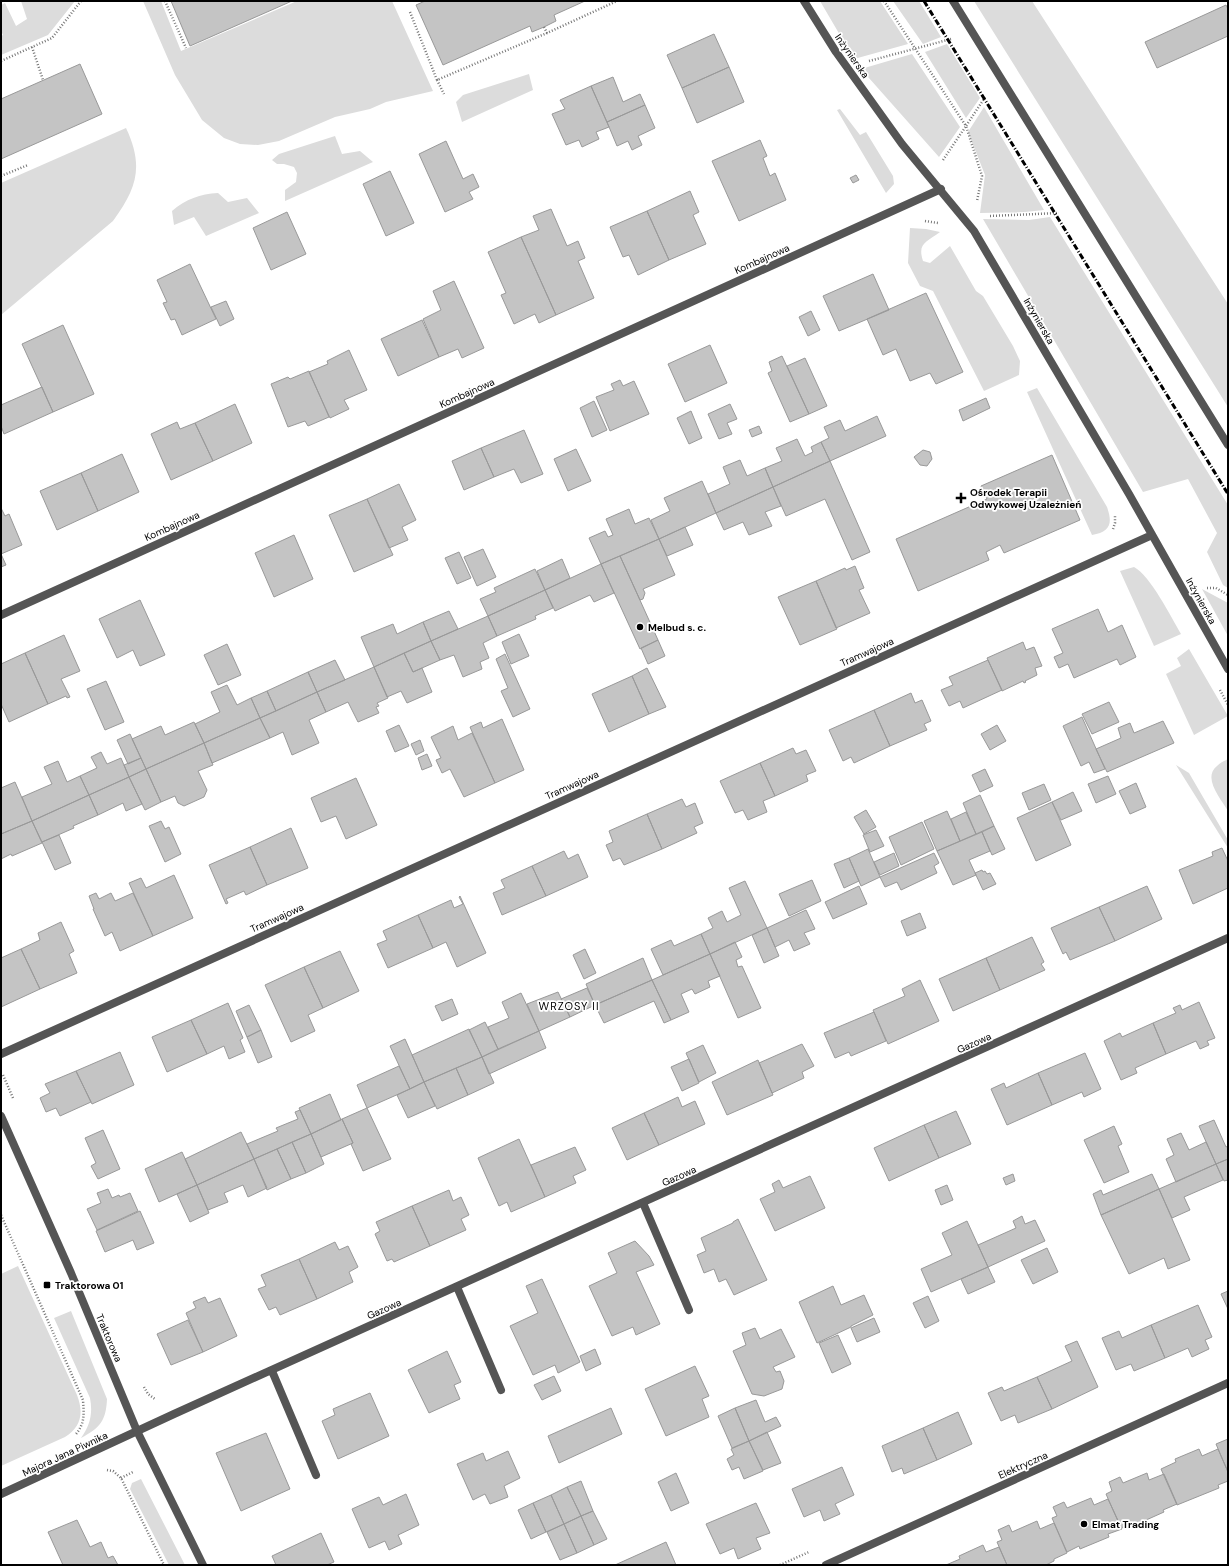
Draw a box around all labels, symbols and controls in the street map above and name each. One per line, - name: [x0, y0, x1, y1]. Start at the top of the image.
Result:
- street label: Inżynierska: [832, 31, 872, 81]
- street label: Kombajnowa: [732, 241, 792, 277]
- street label: Inżynierska: [1021, 296, 1057, 346]
- street label: Kombajnowa: [437, 375, 497, 411]
- place label: Ośrodek Terapii Odwykowej Uzależnień: [970, 486, 1081, 511]
- marker: Ośrodek Terapii Odwykowej Uzależnień: [955, 492, 967, 504]
- street label: Kombajnowa: [142, 508, 202, 544]
- street label: Inżynierska: [1183, 575, 1219, 627]
- place label: Melbud s. c.: [648, 621, 706, 634]
- marker: Melbud s. c.: [635, 622, 645, 632]
- street label: Tramwajowa: [838, 634, 896, 670]
- street label: Tramwajowa: [543, 767, 601, 803]
- street label: Tramwajowa: [248, 900, 306, 936]
- district label: WRZOSY II: [539, 999, 599, 1013]
- street label: Gazowa: [955, 1030, 993, 1056]
- street label: Gazowa: [660, 1163, 698, 1189]
- place label: Traktorowa 01: [55, 1279, 123, 1292]
- marker: Traktorowa 01: [42, 1280, 52, 1290]
- street label: Gazowa: [365, 1296, 403, 1322]
- street label: Traktorowa: [93, 1312, 125, 1364]
- street label: Majora Jana Piwnika: [20, 1429, 110, 1479]
- street label: Elektryczna: [996, 1448, 1050, 1482]
- place label: Elmat Trading: [1092, 1518, 1159, 1531]
- marker: Elmat Trading: [1079, 1519, 1089, 1529]

